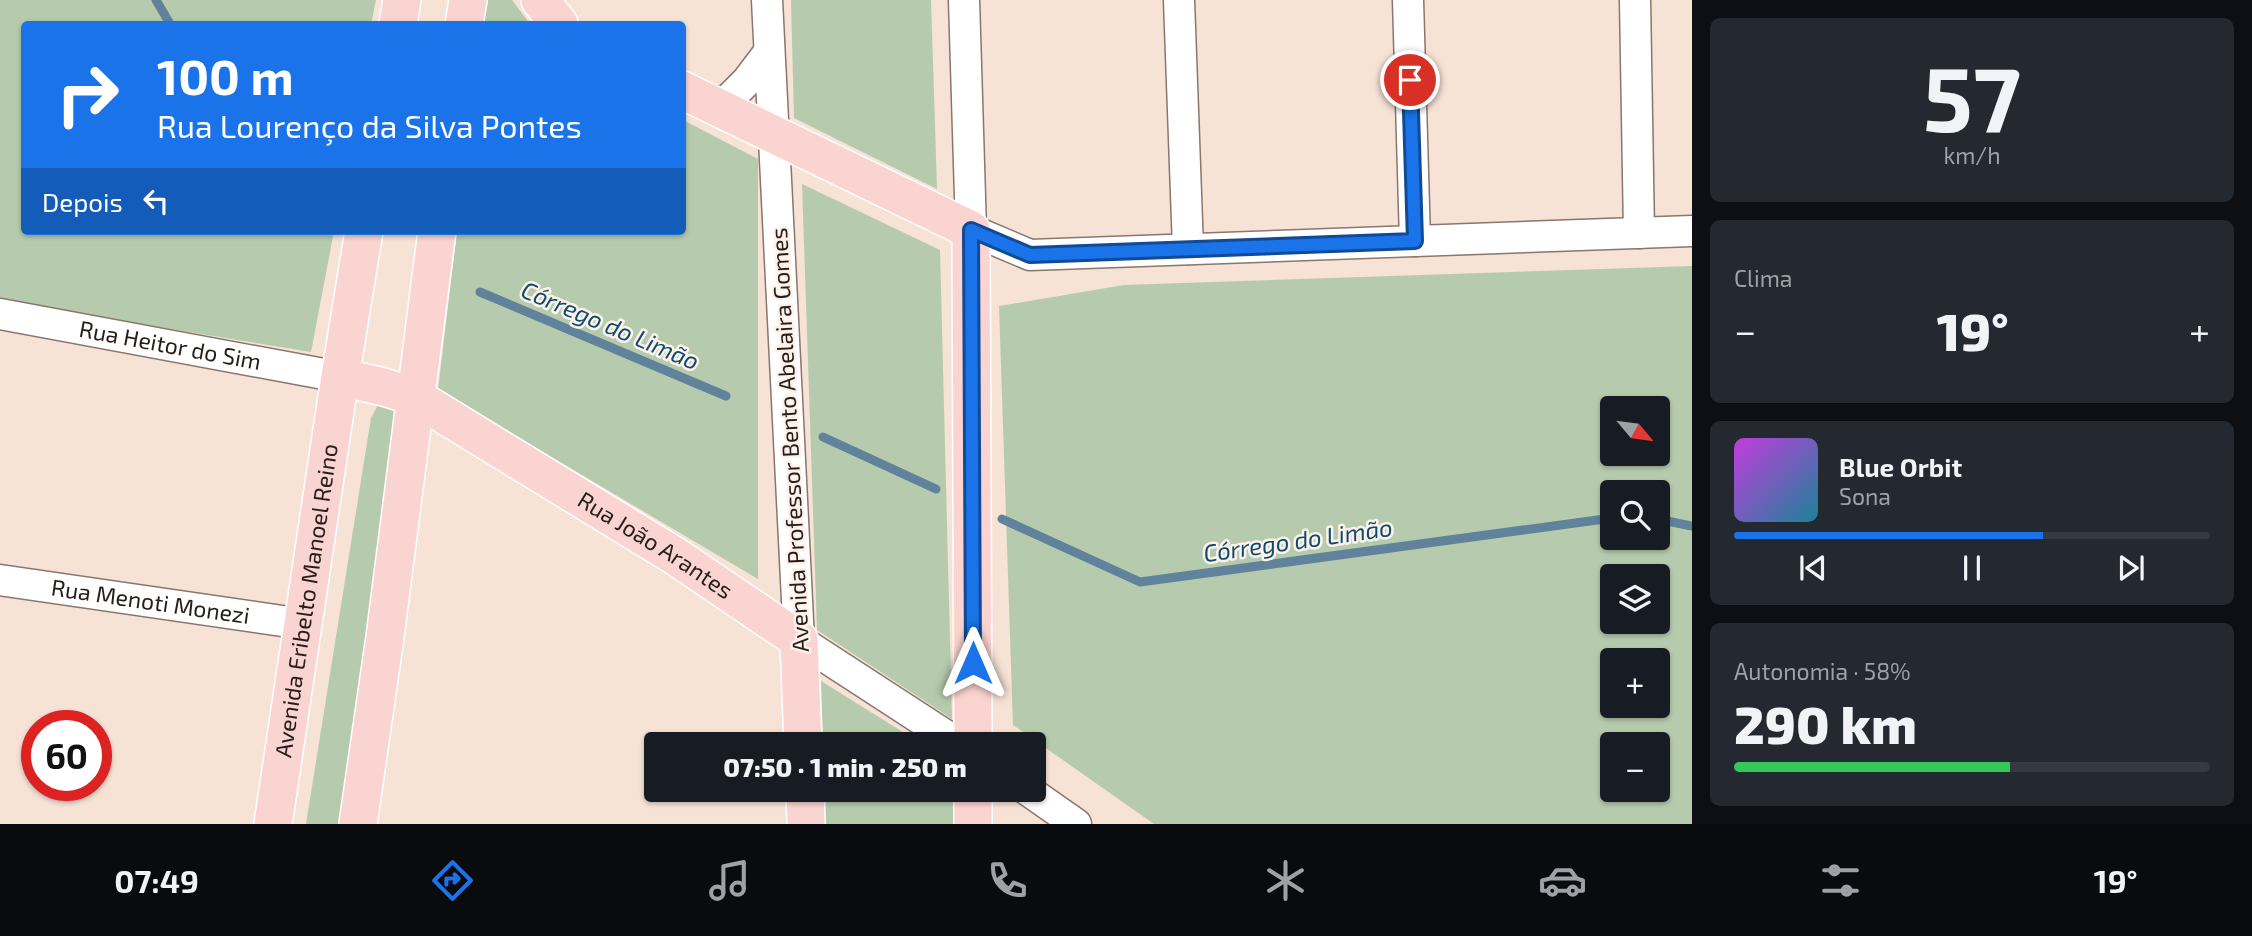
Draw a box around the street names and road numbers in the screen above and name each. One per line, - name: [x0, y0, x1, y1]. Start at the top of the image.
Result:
- street label: Avenida Professor Bento Abelaira Gomes: [764, 227, 814, 653]
- street label: Rua Heitor do Sim: [77, 314, 264, 375]
- street label: Avenida Eribelto Manoel Reino: [268, 442, 343, 759]
- street label: Rua João Arantes: [573, 485, 739, 604]
- street label: Rua Menoti Monezi: [50, 573, 252, 629]

